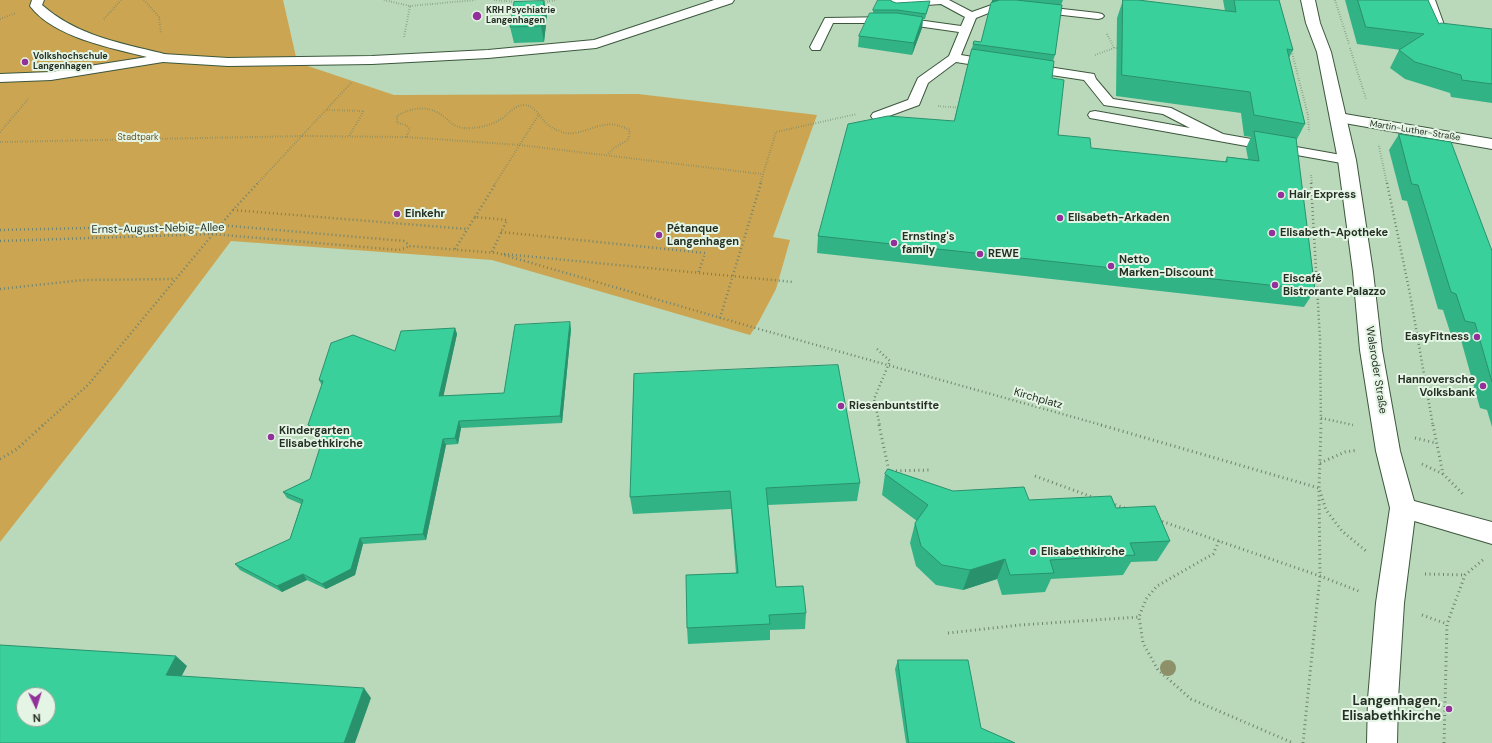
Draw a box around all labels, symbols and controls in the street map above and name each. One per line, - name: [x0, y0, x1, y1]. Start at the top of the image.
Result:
- place label: KRH Psychiatrie Langenhagen: [486, 6, 555, 27]
- marker: KRH Psychiatrie Langenhagen: [471, 10, 483, 22]
- place label: Volkshochschule Langenhagen: [33, 52, 108, 73]
- marker: Volkshochschule Langenhagen: [20, 57, 30, 67]
- street label: Martin-Luther-Straße: [1369, 119, 1461, 143]
- park label: Stadtpark: [117, 133, 159, 143]
- place label: Hair Express: [1289, 188, 1356, 202]
- marker: Hair Express: [1276, 190, 1286, 200]
- place label: Einkehr: [405, 207, 445, 221]
- marker: Einkehr: [392, 209, 402, 219]
- place label: Elisabeth-Arkaden: [1068, 211, 1169, 225]
- marker: Elisabeth-Arkaden: [1055, 213, 1065, 223]
- street label: Ernst-August-Nebig-Allee: [91, 221, 225, 237]
- place label: Pétanque Langenhagen: [667, 222, 739, 248]
- place label: Elisabeth-Apotheke: [1280, 226, 1388, 240]
- marker: Elisabeth-Apotheke: [1267, 228, 1277, 238]
- marker: Pétanque Langenhagen: [654, 230, 664, 240]
- place label: Ernsting's family: [902, 230, 955, 256]
- marker: Ernsting's family: [889, 238, 899, 248]
- place label: REWE: [988, 247, 1019, 261]
- marker: REWE: [975, 249, 985, 259]
- place label: Netto Marken-Discount: [1119, 253, 1214, 279]
- marker: Netto Marken-Discount: [1106, 261, 1116, 271]
- place label: Eiscafé Bistrorante Palazzo: [1283, 272, 1386, 298]
- marker: Eiscafé Bistrorante Palazzo: [1270, 280, 1280, 290]
- street label: Walsroder Straße: [1363, 325, 1389, 415]
- place label: EasyFitness: [1405, 330, 1469, 344]
- marker: EasyFitness: [1472, 332, 1482, 342]
- place label: Hannoversche Volksbank: [1398, 373, 1475, 399]
- marker: Hannoversche Volksbank: [1478, 381, 1488, 391]
- street label: Kirchplatz: [1012, 386, 1064, 412]
- place label: Riesenbuntstifte: [849, 399, 939, 413]
- marker: Riesenbuntstifte: [836, 401, 846, 411]
- place label: Kindergarten Elisabethkirche: [279, 424, 363, 450]
- marker: Kindergarten Elisabethkirche: [266, 432, 276, 442]
- place label: Elisabethkirche: [1041, 545, 1125, 559]
- marker: Elisabethkirche: [1028, 547, 1038, 557]
- north arrow: [16, 687, 56, 727]
- place label: Langenhagen, Elisabethkirche: [1342, 694, 1441, 725]
- marker: Langenhagen, Elisabethkirche: [1444, 704, 1454, 714]
- text: N: [32, 711, 41, 725]

